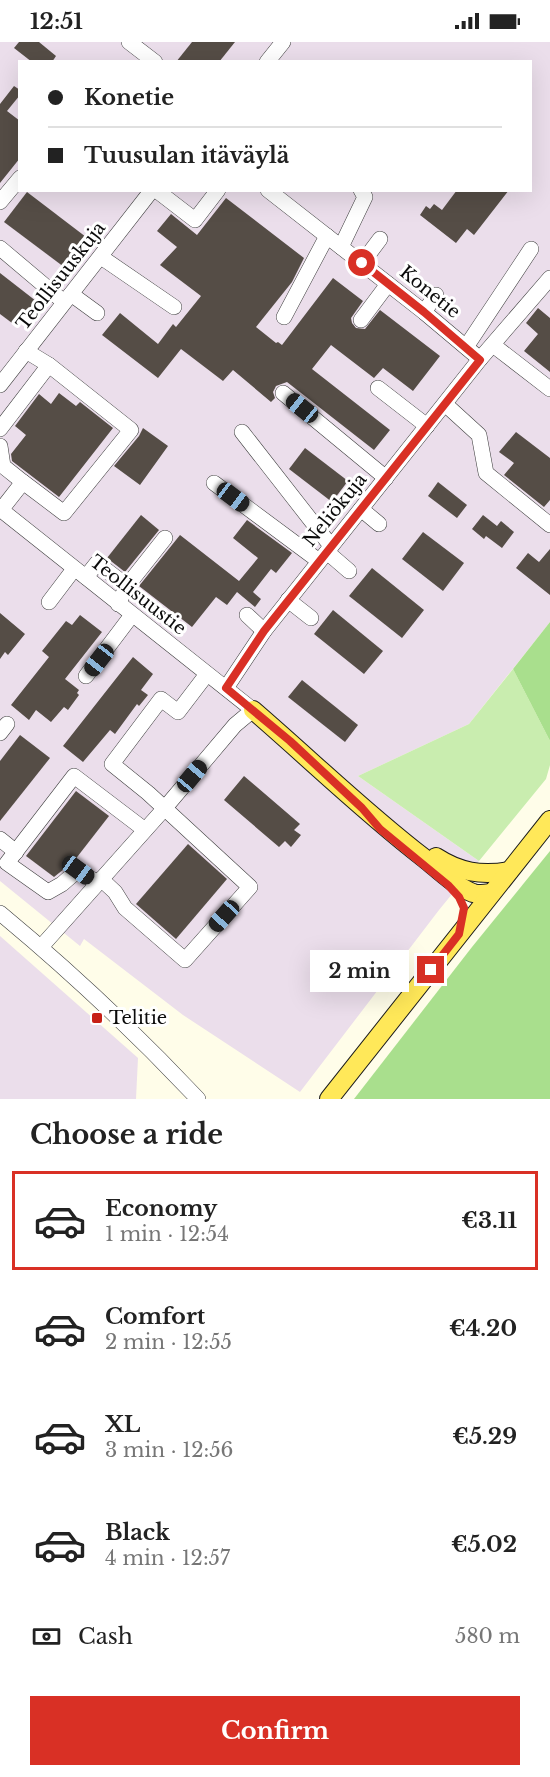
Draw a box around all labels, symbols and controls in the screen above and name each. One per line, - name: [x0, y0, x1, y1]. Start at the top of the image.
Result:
- text: 12:51: [30, 8, 83, 35]
- text: Konetie: [84, 84, 174, 111]
- text: Tuusulan itäväylä: [84, 142, 289, 169]
- street label: Teollisuuskuja: [12, 217, 110, 335]
- route start: [348, 249, 375, 276]
- street label: Konetie: [395, 261, 465, 323]
- car: [282, 390, 322, 426]
- street label: Neliökuja: [299, 469, 371, 551]
- car: [213, 479, 253, 515]
- street label: Teollisuustie: [85, 551, 191, 639]
- car: [81, 640, 117, 680]
- car: [174, 756, 210, 796]
- car: [58, 852, 98, 888]
- car: [205, 897, 243, 935]
- callout: 2 min: [311, 949, 410, 991]
- route end: [417, 956, 444, 983]
- text: 2 min: [328, 959, 391, 983]
- place label: Telitie: [109, 1007, 167, 1029]
- marker: Telitie: [90, 1011, 104, 1025]
- text: Choose a ride: [30, 1118, 223, 1151]
- icon: car: [33, 1194, 87, 1248]
- text: Economy: [105, 1195, 217, 1222]
- text: €3.11: [461, 1207, 517, 1234]
- text: 1 min · 12:54: [105, 1222, 229, 1246]
- icon: car: [33, 1302, 87, 1356]
- text: Comfort: [105, 1303, 205, 1330]
- text: €4.20: [449, 1315, 517, 1342]
- text: 2 min · 12:55: [105, 1330, 232, 1354]
- icon: car: [33, 1410, 87, 1464]
- text: XL: [105, 1411, 140, 1438]
- text: €5.29: [452, 1423, 517, 1450]
- text: 3 min · 12:56: [105, 1438, 233, 1462]
- icon: car: [33, 1518, 87, 1572]
- text: Black: [105, 1519, 170, 1546]
- text: €5.02: [451, 1531, 517, 1558]
- text: 4 min · 12:57: [105, 1546, 230, 1570]
- icon: cash: [30, 1620, 63, 1653]
- text: Cash: [78, 1623, 133, 1650]
- text: 580 m: [455, 1624, 520, 1648]
- button: Confirm: [30, 1696, 520, 1765]

